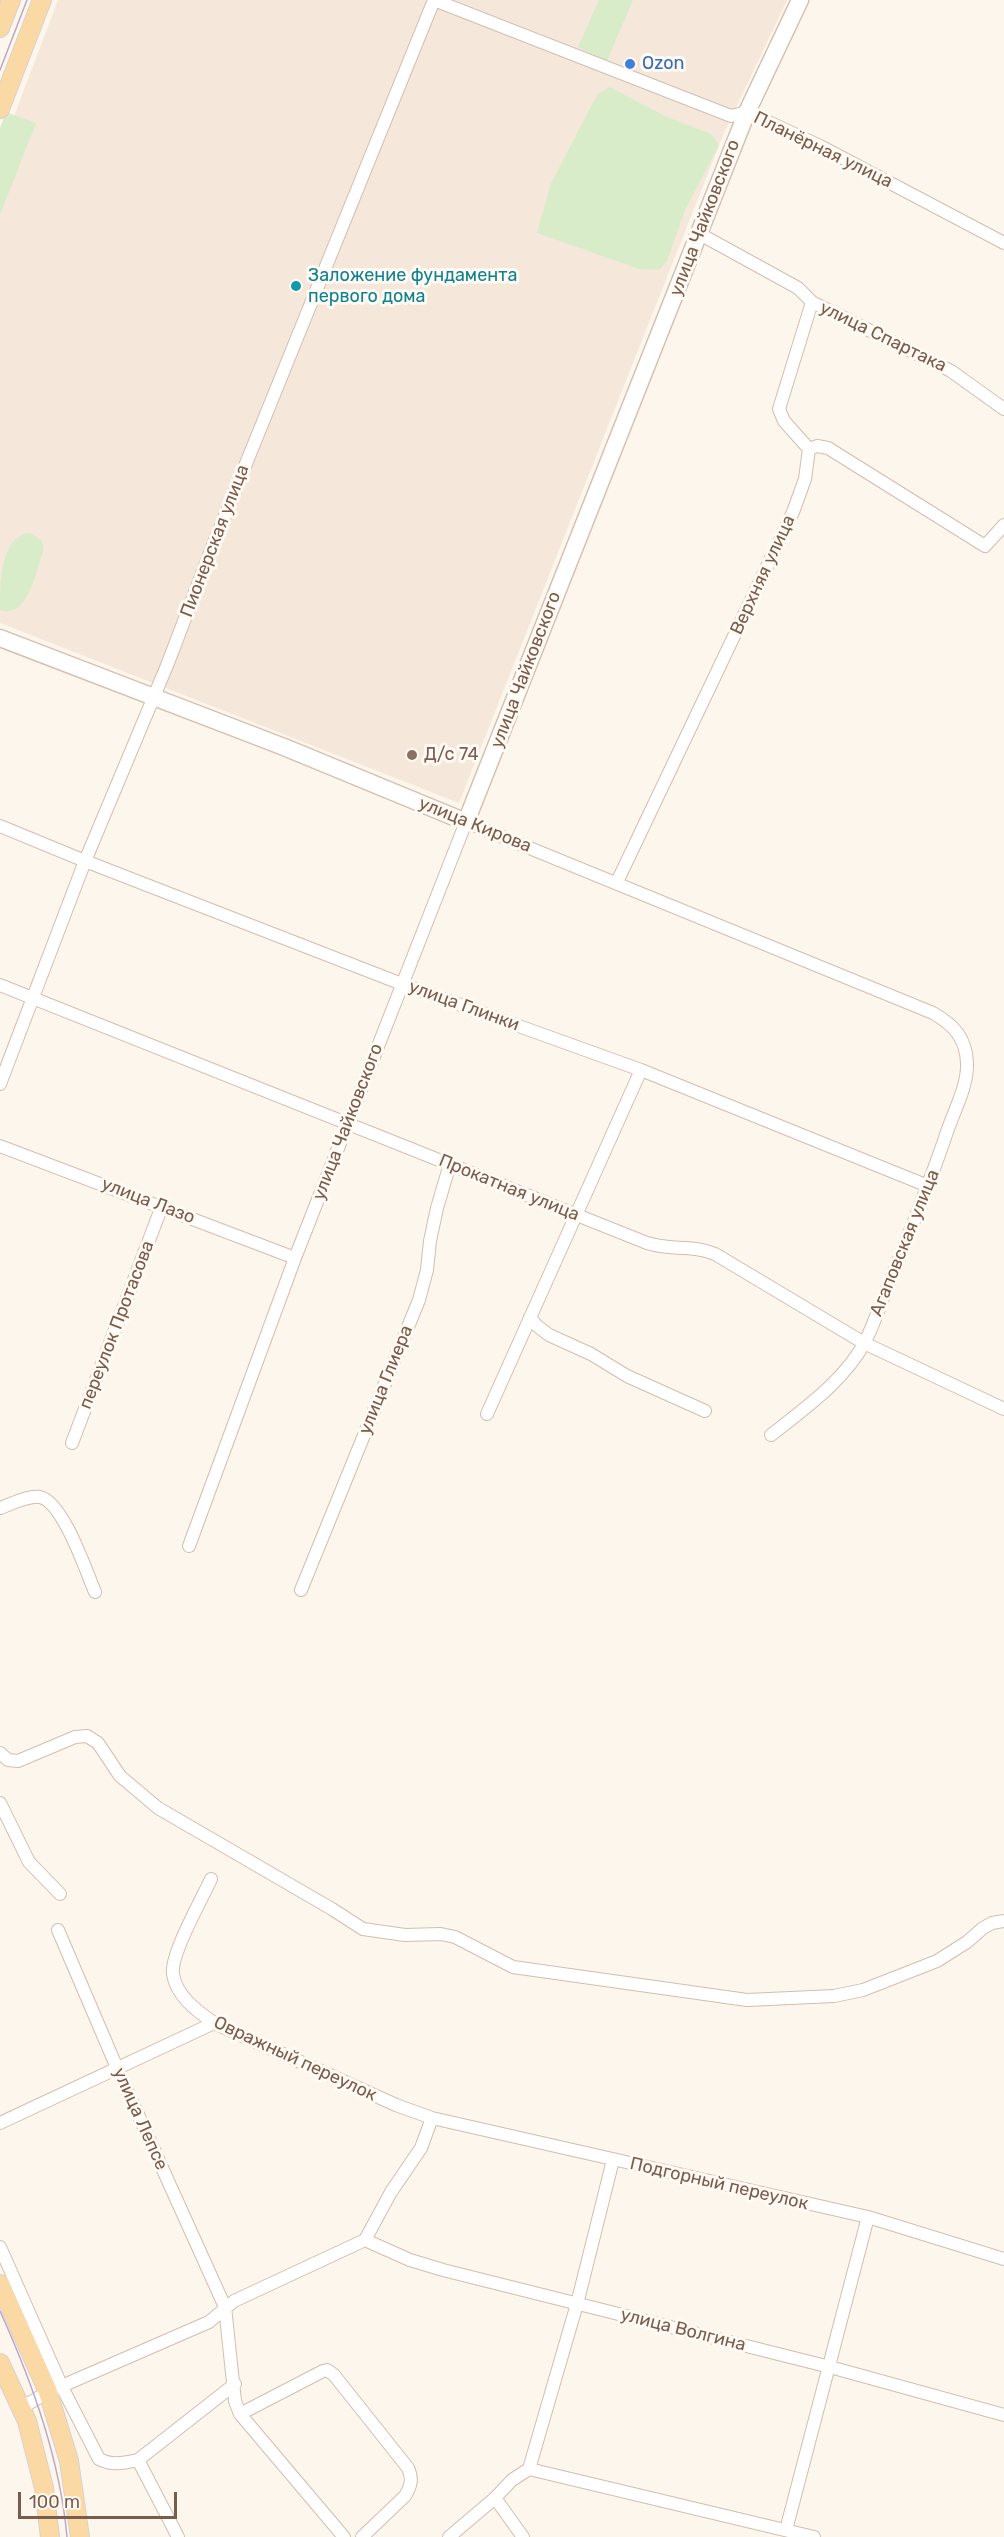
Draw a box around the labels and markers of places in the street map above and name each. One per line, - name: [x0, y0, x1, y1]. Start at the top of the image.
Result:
- place label: Ozon: [642, 53, 684, 75]
- marker: Ozon: [623, 57, 637, 71]
- place label: Заложение фундамента первого дома: [308, 265, 517, 308]
- marker: Заложение фундамента первого дома: [289, 279, 303, 293]
- place label: Д/с 74: [424, 744, 479, 766]
- marker: Д/с 74: [405, 748, 419, 762]

